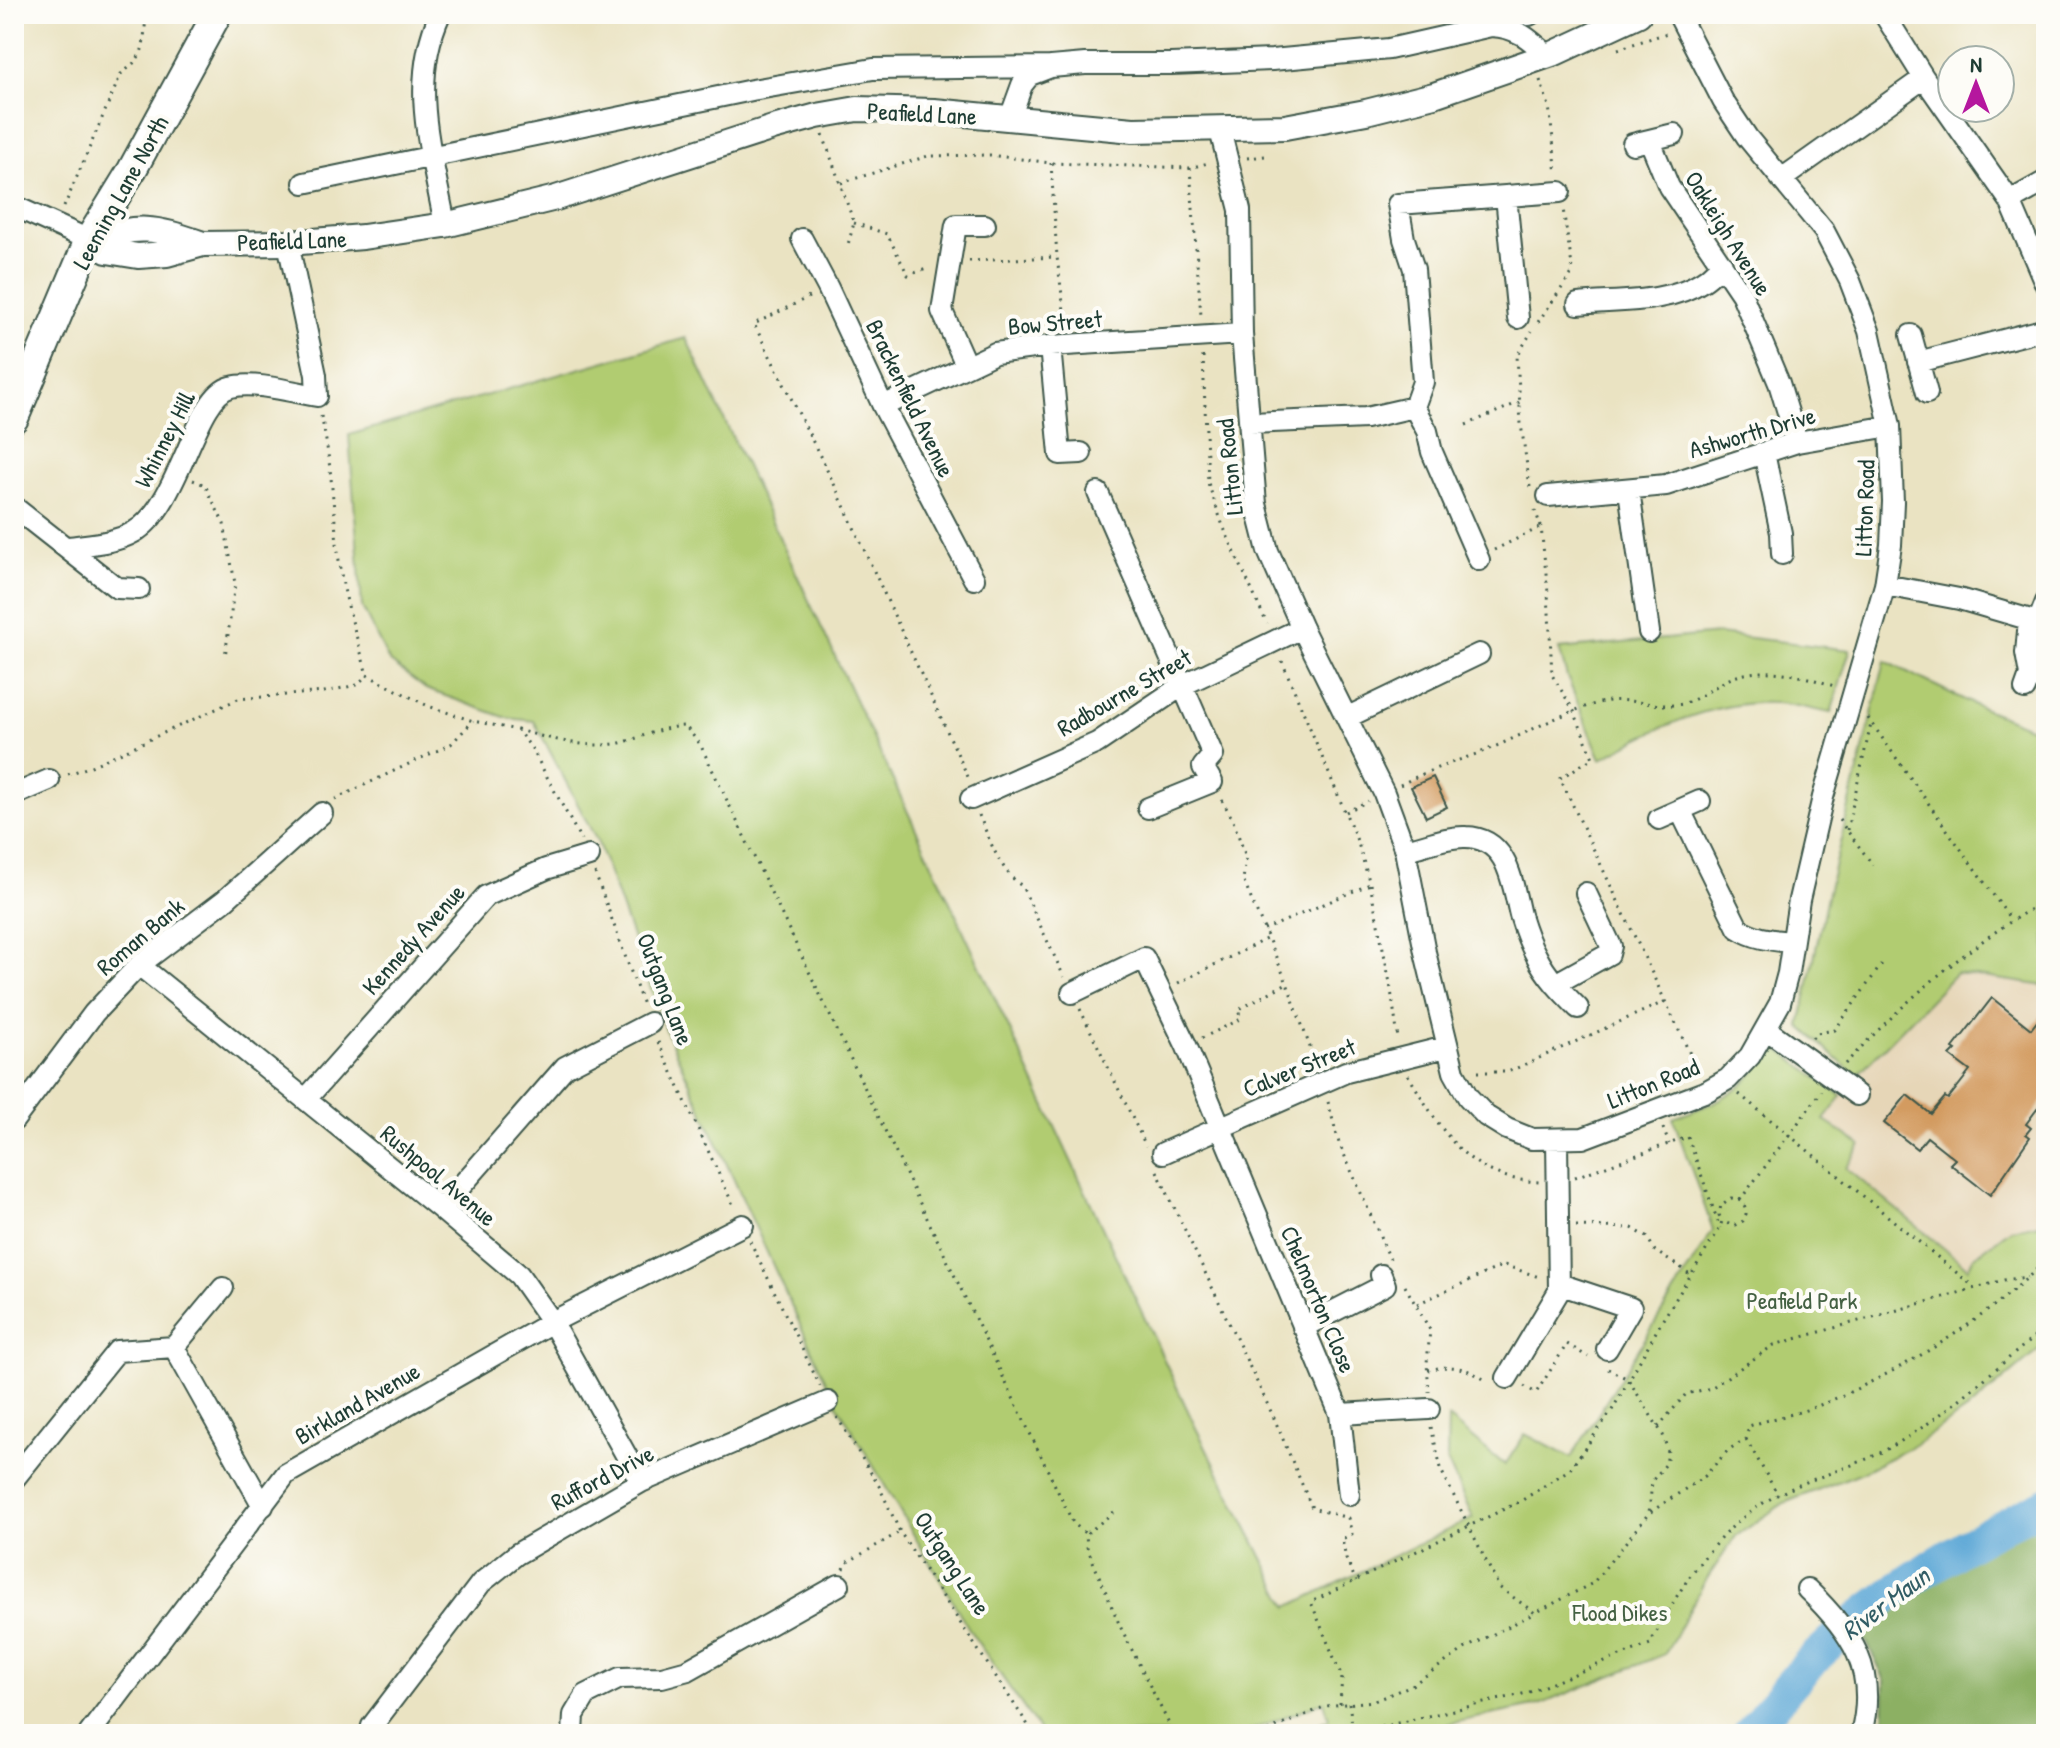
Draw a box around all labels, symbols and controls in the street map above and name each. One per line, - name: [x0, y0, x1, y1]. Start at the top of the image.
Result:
- north arrow: [1936, 44, 2016, 124]
- text: N: [1970, 49, 1982, 79]
- street label: Peafield Lane: [866, 94, 978, 132]
- street label: Leeming Lane North: [65, 109, 175, 275]
- street label: Oakleigh Avenue: [1678, 165, 1780, 302]
- street label: Peafield Lane: [237, 222, 348, 258]
- street label: Bow Street: [1007, 302, 1104, 342]
- street label: Brackenfield Avenue: [859, 314, 963, 483]
- street label: Whinney Hill: [126, 385, 202, 493]
- street label: Ashworth Drive: [1685, 399, 1819, 465]
- street label: Litton Road: [1208, 417, 1250, 517]
- street label: Litton Road: [1846, 459, 1882, 557]
- street label: Radbourne Street: [1051, 640, 1198, 743]
- street label: Kennedy Avenue: [355, 876, 472, 1001]
- street label: Roman Bank: [89, 890, 191, 982]
- street label: Outgang Lane: [630, 929, 702, 1050]
- street label: Calver Street: [1238, 1030, 1361, 1104]
- street label: Litton Road: [1602, 1050, 1704, 1116]
- street label: Rushpool Avenue: [374, 1117, 504, 1233]
- street label: Chelmorton Close: [1274, 1221, 1365, 1378]
- park label: Peafield Park: [1746, 1284, 1858, 1316]
- street label: Birkland Avenue: [289, 1354, 426, 1452]
- street label: Rufford Drive: [545, 1436, 659, 1517]
- street label: Outgang Lane: [908, 1505, 999, 1621]
- water label: River Maun: [1834, 1557, 1938, 1648]
- park label: Flood Dikes: [1571, 1596, 1668, 1628]

